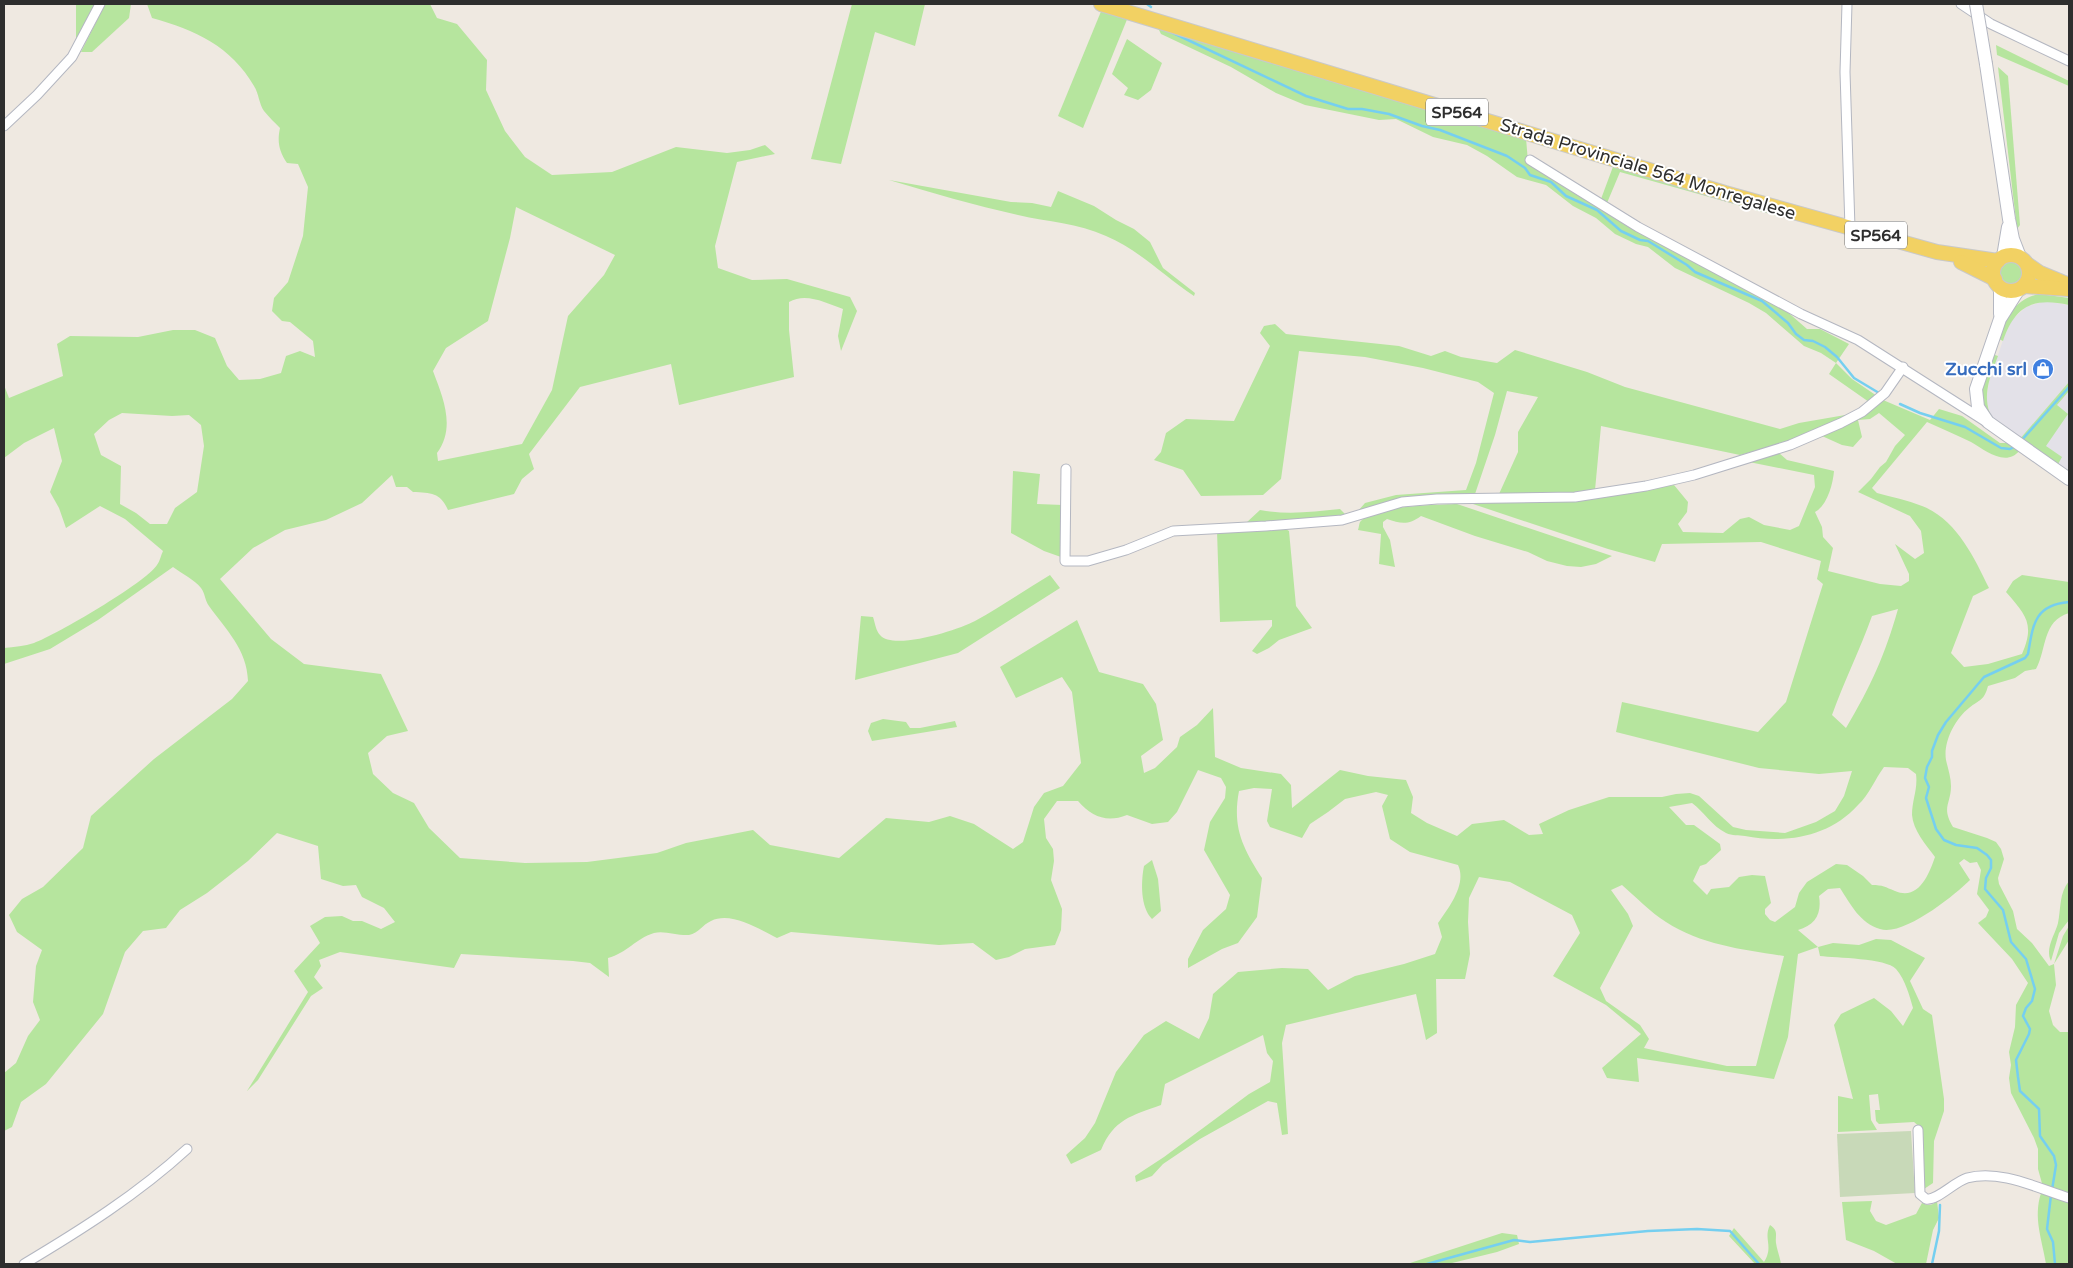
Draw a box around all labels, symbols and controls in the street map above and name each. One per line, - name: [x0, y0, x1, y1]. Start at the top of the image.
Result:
- road number: SP564: [1426, 98, 1488, 125]
- street label: Strada Provinciale 564 Monregalese: [1497, 113, 1799, 225]
- road number: SP564: [1845, 222, 1907, 248]
- shop icon: Zucchi srl: [2031, 357, 2055, 381]
- place label: Zucchi srl: [1945, 358, 2027, 380]

